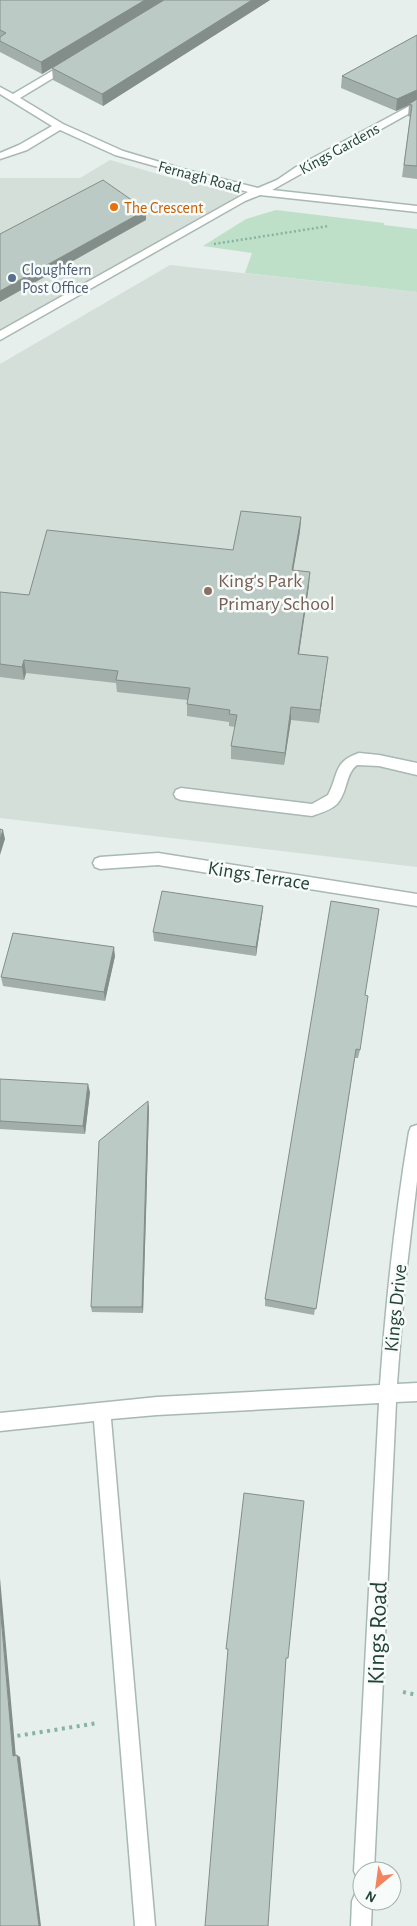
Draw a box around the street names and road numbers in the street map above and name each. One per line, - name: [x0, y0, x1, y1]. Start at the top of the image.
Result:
- street label: Kings Gardens: [297, 120, 382, 177]
- street label: Fernagh Road: [157, 158, 243, 196]
- street label: Kings Terrace: [206, 858, 311, 894]
- street label: Kings Drive: [381, 1263, 411, 1353]
- street label: Kings Road: [364, 1581, 392, 1685]

